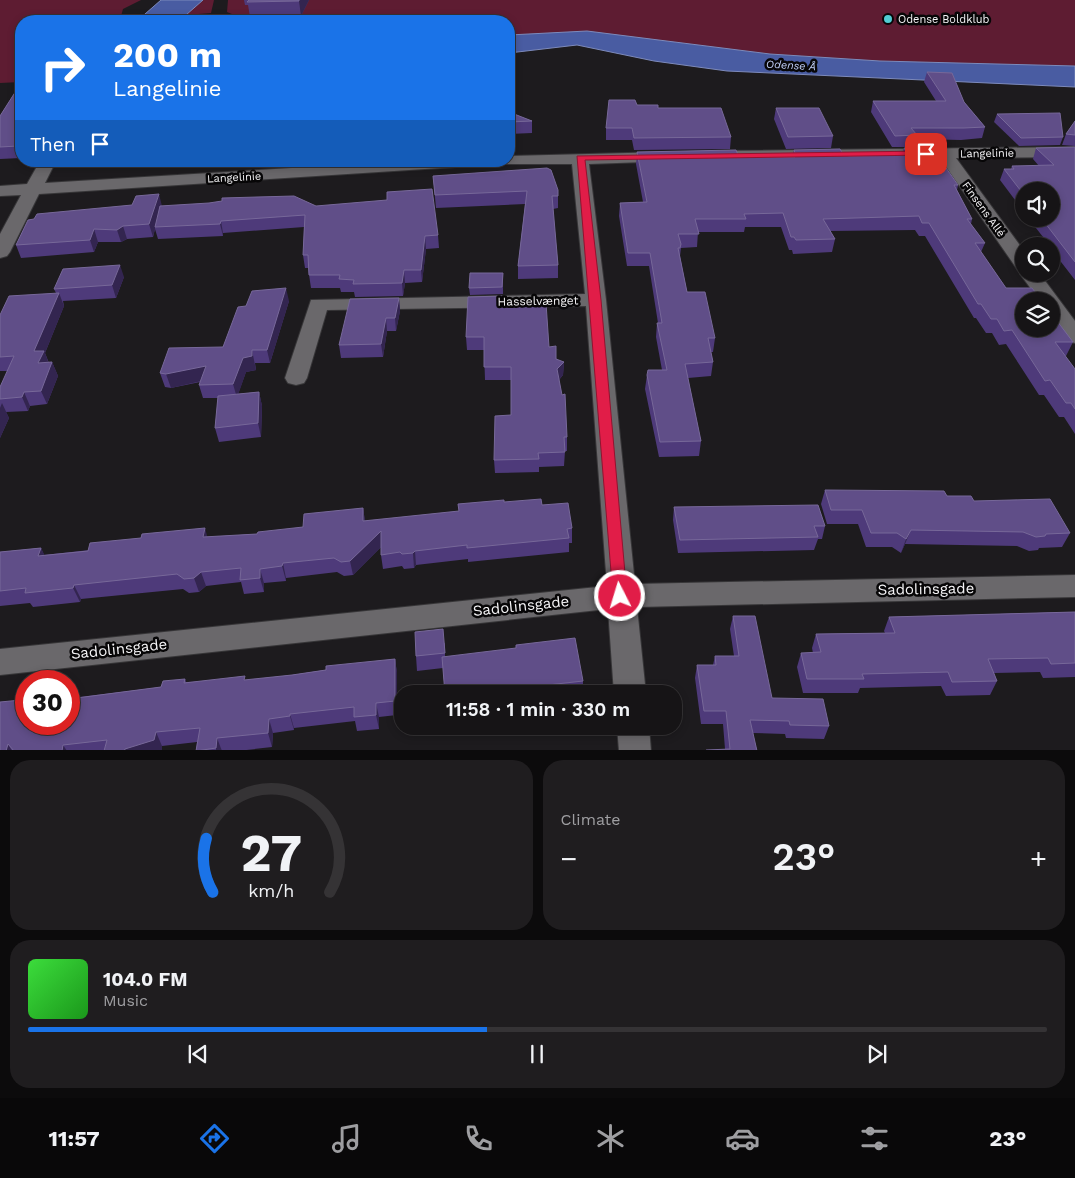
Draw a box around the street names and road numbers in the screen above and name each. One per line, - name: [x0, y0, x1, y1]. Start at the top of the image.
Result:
- street label: Langelinie: [960, 147, 1014, 160]
- street label: Langelinie: [207, 170, 261, 185]
- street label: Finsens Allé: [959, 179, 1008, 239]
- street label: Hasselvænget: [497, 293, 579, 309]
- street label: Sadolinsgade: [878, 579, 974, 599]
- street label: Sadolinsgade: [472, 592, 570, 620]
- street label: Sadolinsgade: [70, 635, 168, 663]

